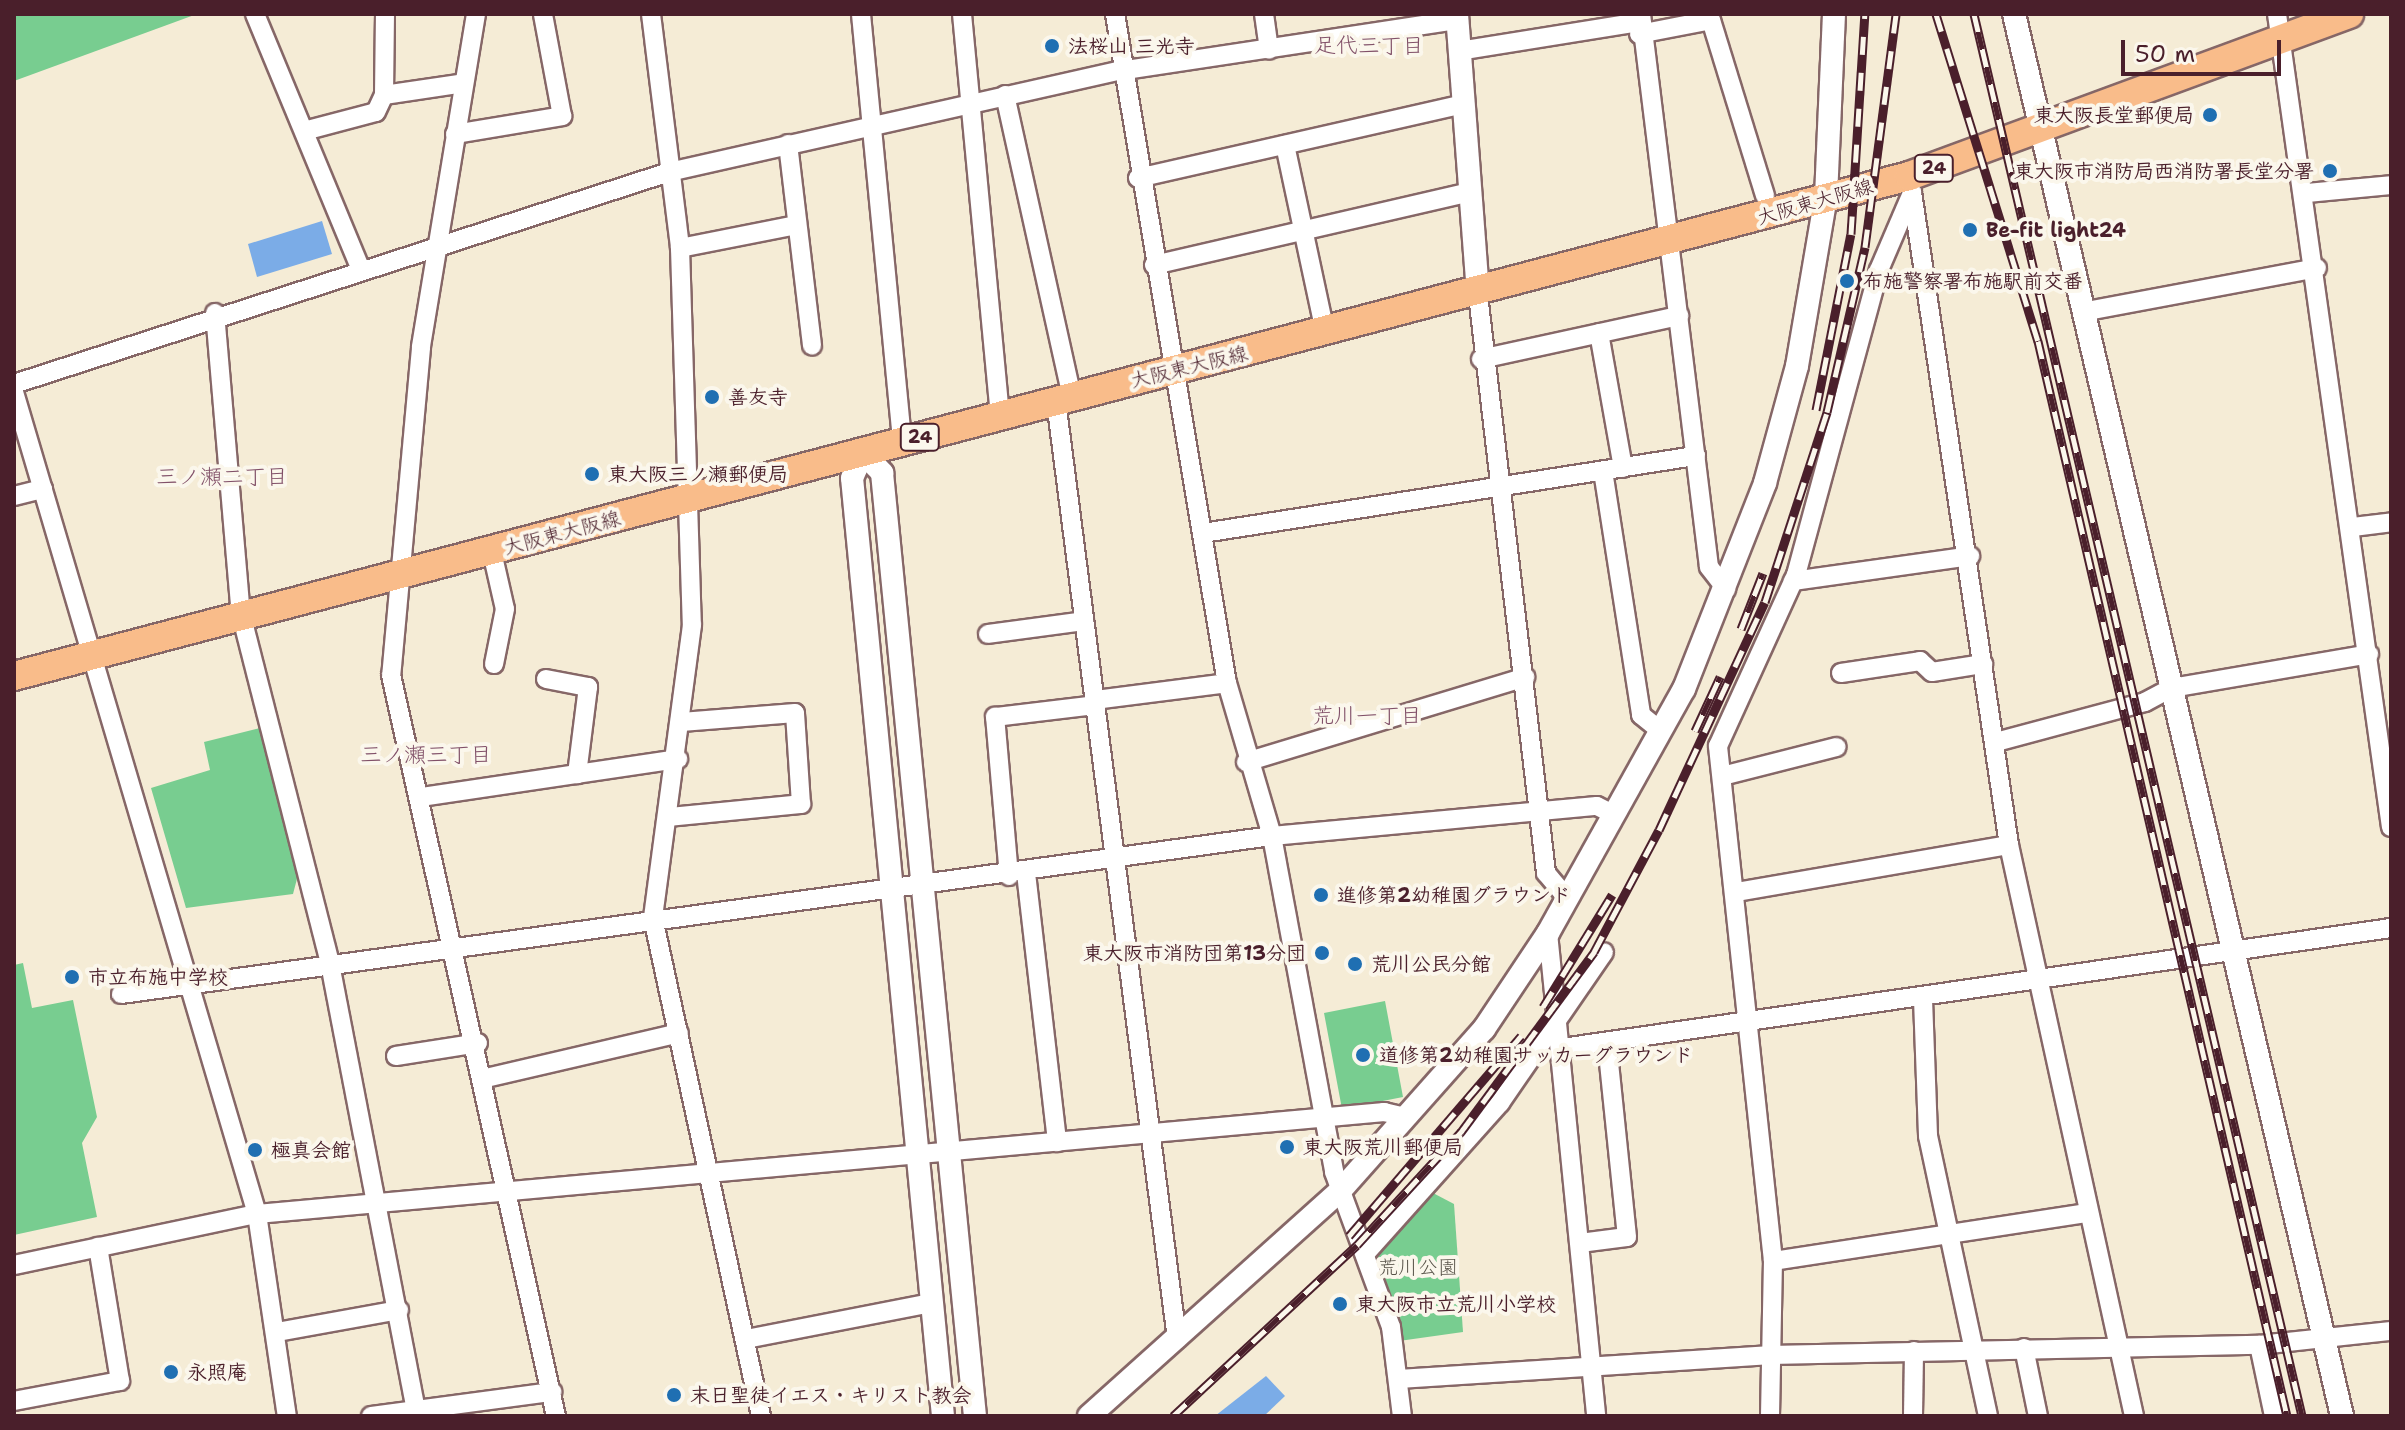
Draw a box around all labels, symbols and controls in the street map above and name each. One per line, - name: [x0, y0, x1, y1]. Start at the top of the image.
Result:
- scale bar: [2125, 24, 2285, 74]
- district label: 足代三丁目: [1314, 33, 1424, 59]
- place label: 法桜山 三光寺: [1068, 34, 1195, 58]
- marker: 法桜山 三光寺: [1043, 37, 1061, 55]
- text: 50 m: [2135, 38, 2195, 70]
- place label: 東大阪長堂郵便局: [2034, 103, 2194, 127]
- marker: 東大阪長堂郵便局: [2201, 106, 2219, 124]
- road number: 24: [1912, 154, 1956, 182]
- place label: 東大阪市消防局西消防署長堂分署: [2014, 159, 2314, 183]
- marker: 東大阪市消防局西消防署長堂分署: [2321, 162, 2339, 180]
- street label: 大阪東大阪線: [1754, 174, 1876, 230]
- place label: Be-fit light24: [1986, 218, 2126, 242]
- marker: Be-fit light24: [1961, 221, 1979, 239]
- place label: 布施警察署布施駅前交番: [1863, 269, 2083, 293]
- marker: 布施警察署布施駅前交番: [1838, 272, 1856, 290]
- street label: 大阪東大阪線: [1128, 341, 1250, 393]
- place label: 善友寺: [728, 385, 788, 409]
- marker: 善友寺: [703, 388, 721, 406]
- road number: 24: [898, 423, 942, 451]
- place label: 東大阪三ノ瀬郵便局: [608, 462, 788, 486]
- district label: 三ノ瀬二丁目: [156, 464, 288, 490]
- marker: 東大阪三ノ瀬郵便局: [583, 465, 601, 483]
- street label: 大阪東大阪線: [501, 506, 623, 560]
- district label: 荒川一丁目: [1312, 703, 1422, 729]
- district label: 三ノ瀬三丁目: [360, 742, 492, 768]
- place label: 進修第2幼稚園グラウンド: [1337, 883, 1571, 907]
- marker: 進修第2幼稚園グラウンド: [1312, 886, 1330, 904]
- place label: 東大阪市消防団第13分団: [1083, 941, 1306, 965]
- marker: 東大阪市消防団第13分団: [1313, 944, 1331, 962]
- place label: 荒川公民分館: [1371, 952, 1491, 976]
- marker: 荒川公民分館: [1346, 955, 1364, 973]
- place label: 市立布施中学校: [88, 965, 228, 989]
- marker: 市立布施中学校: [63, 968, 81, 986]
- place label: 道修第2幼稚園サッカーグラウンド: [1379, 1043, 1693, 1067]
- marker: 道修第2幼稚園サッカーグラウンド: [1354, 1046, 1372, 1064]
- place label: 東大阪荒川郵便局: [1303, 1135, 1463, 1159]
- place label: 極真会館: [271, 1138, 351, 1162]
- marker: 東大阪荒川郵便局: [1278, 1138, 1296, 1156]
- marker: 極真会館: [246, 1141, 264, 1159]
- park label: 荒川公園: [1378, 1255, 1458, 1279]
- place label: 東大阪市立荒川小学校: [1356, 1292, 1556, 1316]
- marker: 東大阪市立荒川小学校: [1331, 1295, 1349, 1313]
- place label: 永照庵: [187, 1360, 247, 1384]
- marker: 永照庵: [162, 1363, 180, 1381]
- place label: 末日聖徒イエス・キリスト教会: [690, 1383, 970, 1407]
- marker: 末日聖徒イエス・キリスト教会: [665, 1386, 683, 1404]

